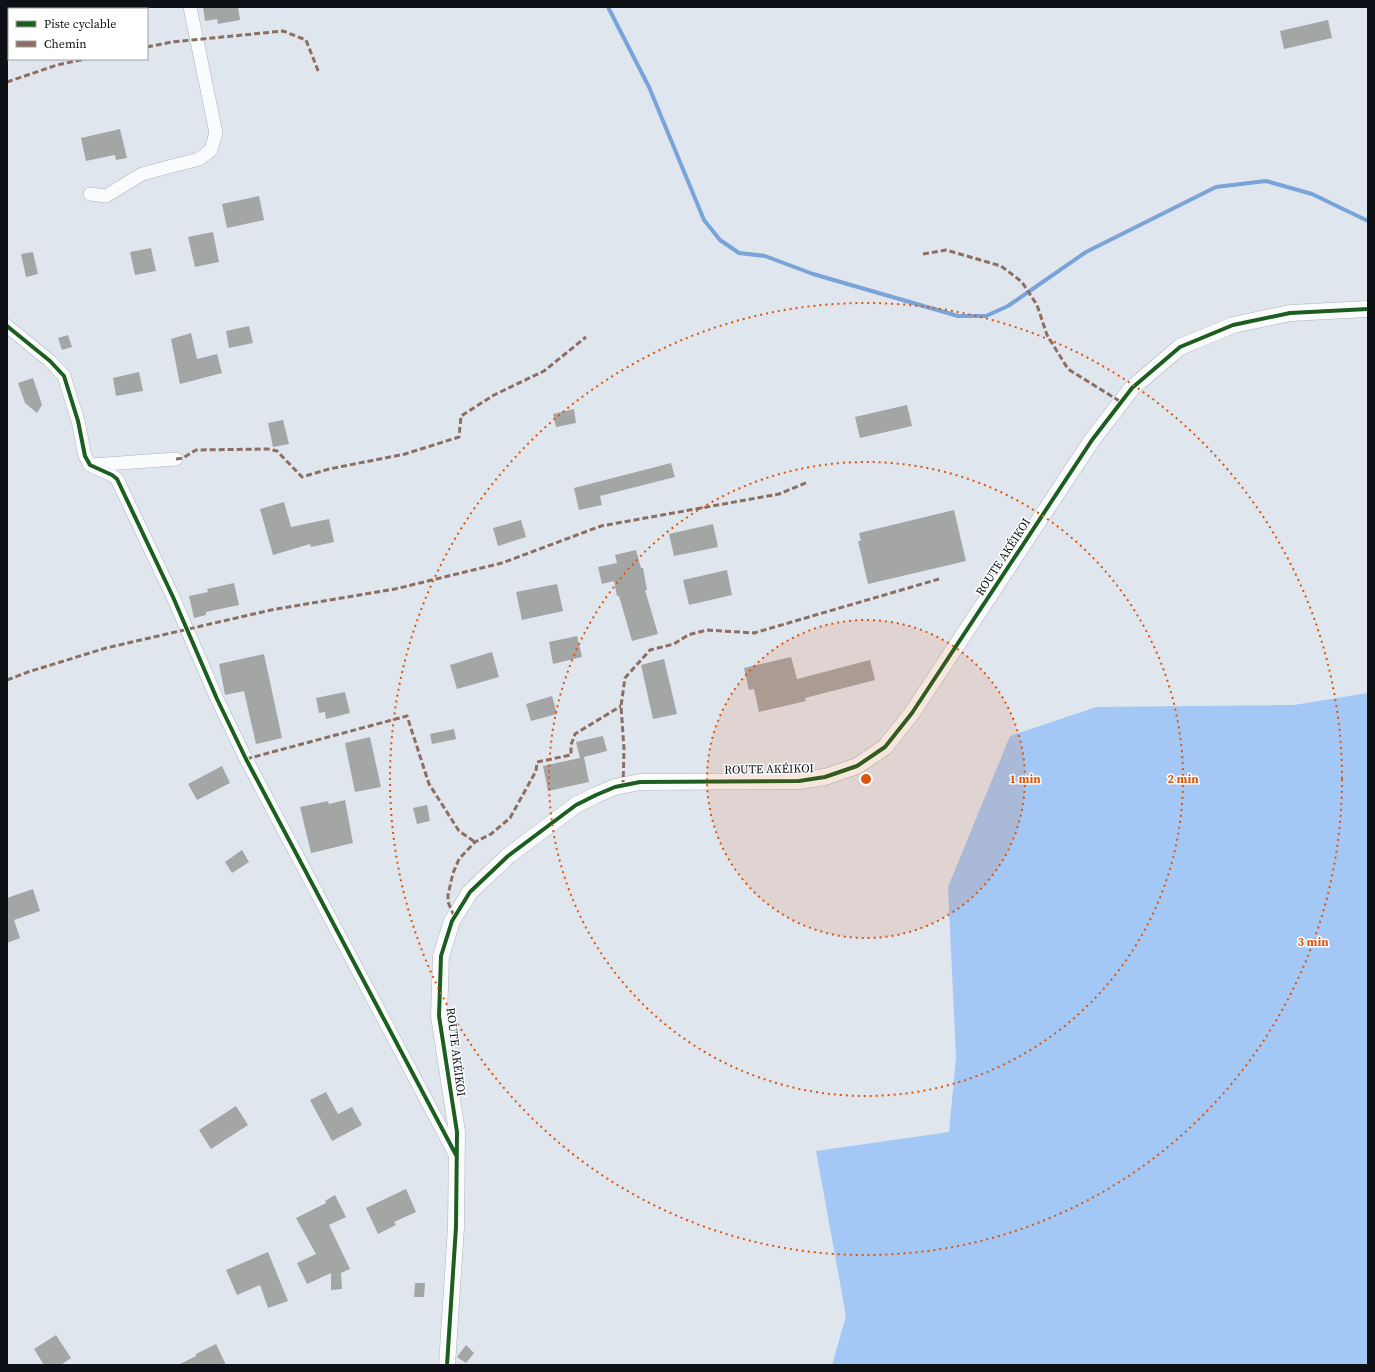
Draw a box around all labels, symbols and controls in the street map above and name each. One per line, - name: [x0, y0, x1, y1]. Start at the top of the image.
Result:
- legend: [8, 8, 148, 60]
- text: Piste cyclable: [44, 16, 116, 32]
- text: Chemin: [44, 36, 87, 52]
- street label: ROUTE AKÉIKOI: [972, 515, 1034, 599]
- street label: ROUTE AKÉIKOI: [724, 760, 814, 778]
- text: 1 min: [1009, 771, 1041, 787]
- text: 2 min: [1167, 771, 1199, 787]
- centre of rings: [859, 772, 873, 786]
- text: 3 min: [1297, 934, 1329, 950]
- street label: ROUTE AKÉIKOI: [443, 1007, 469, 1097]

